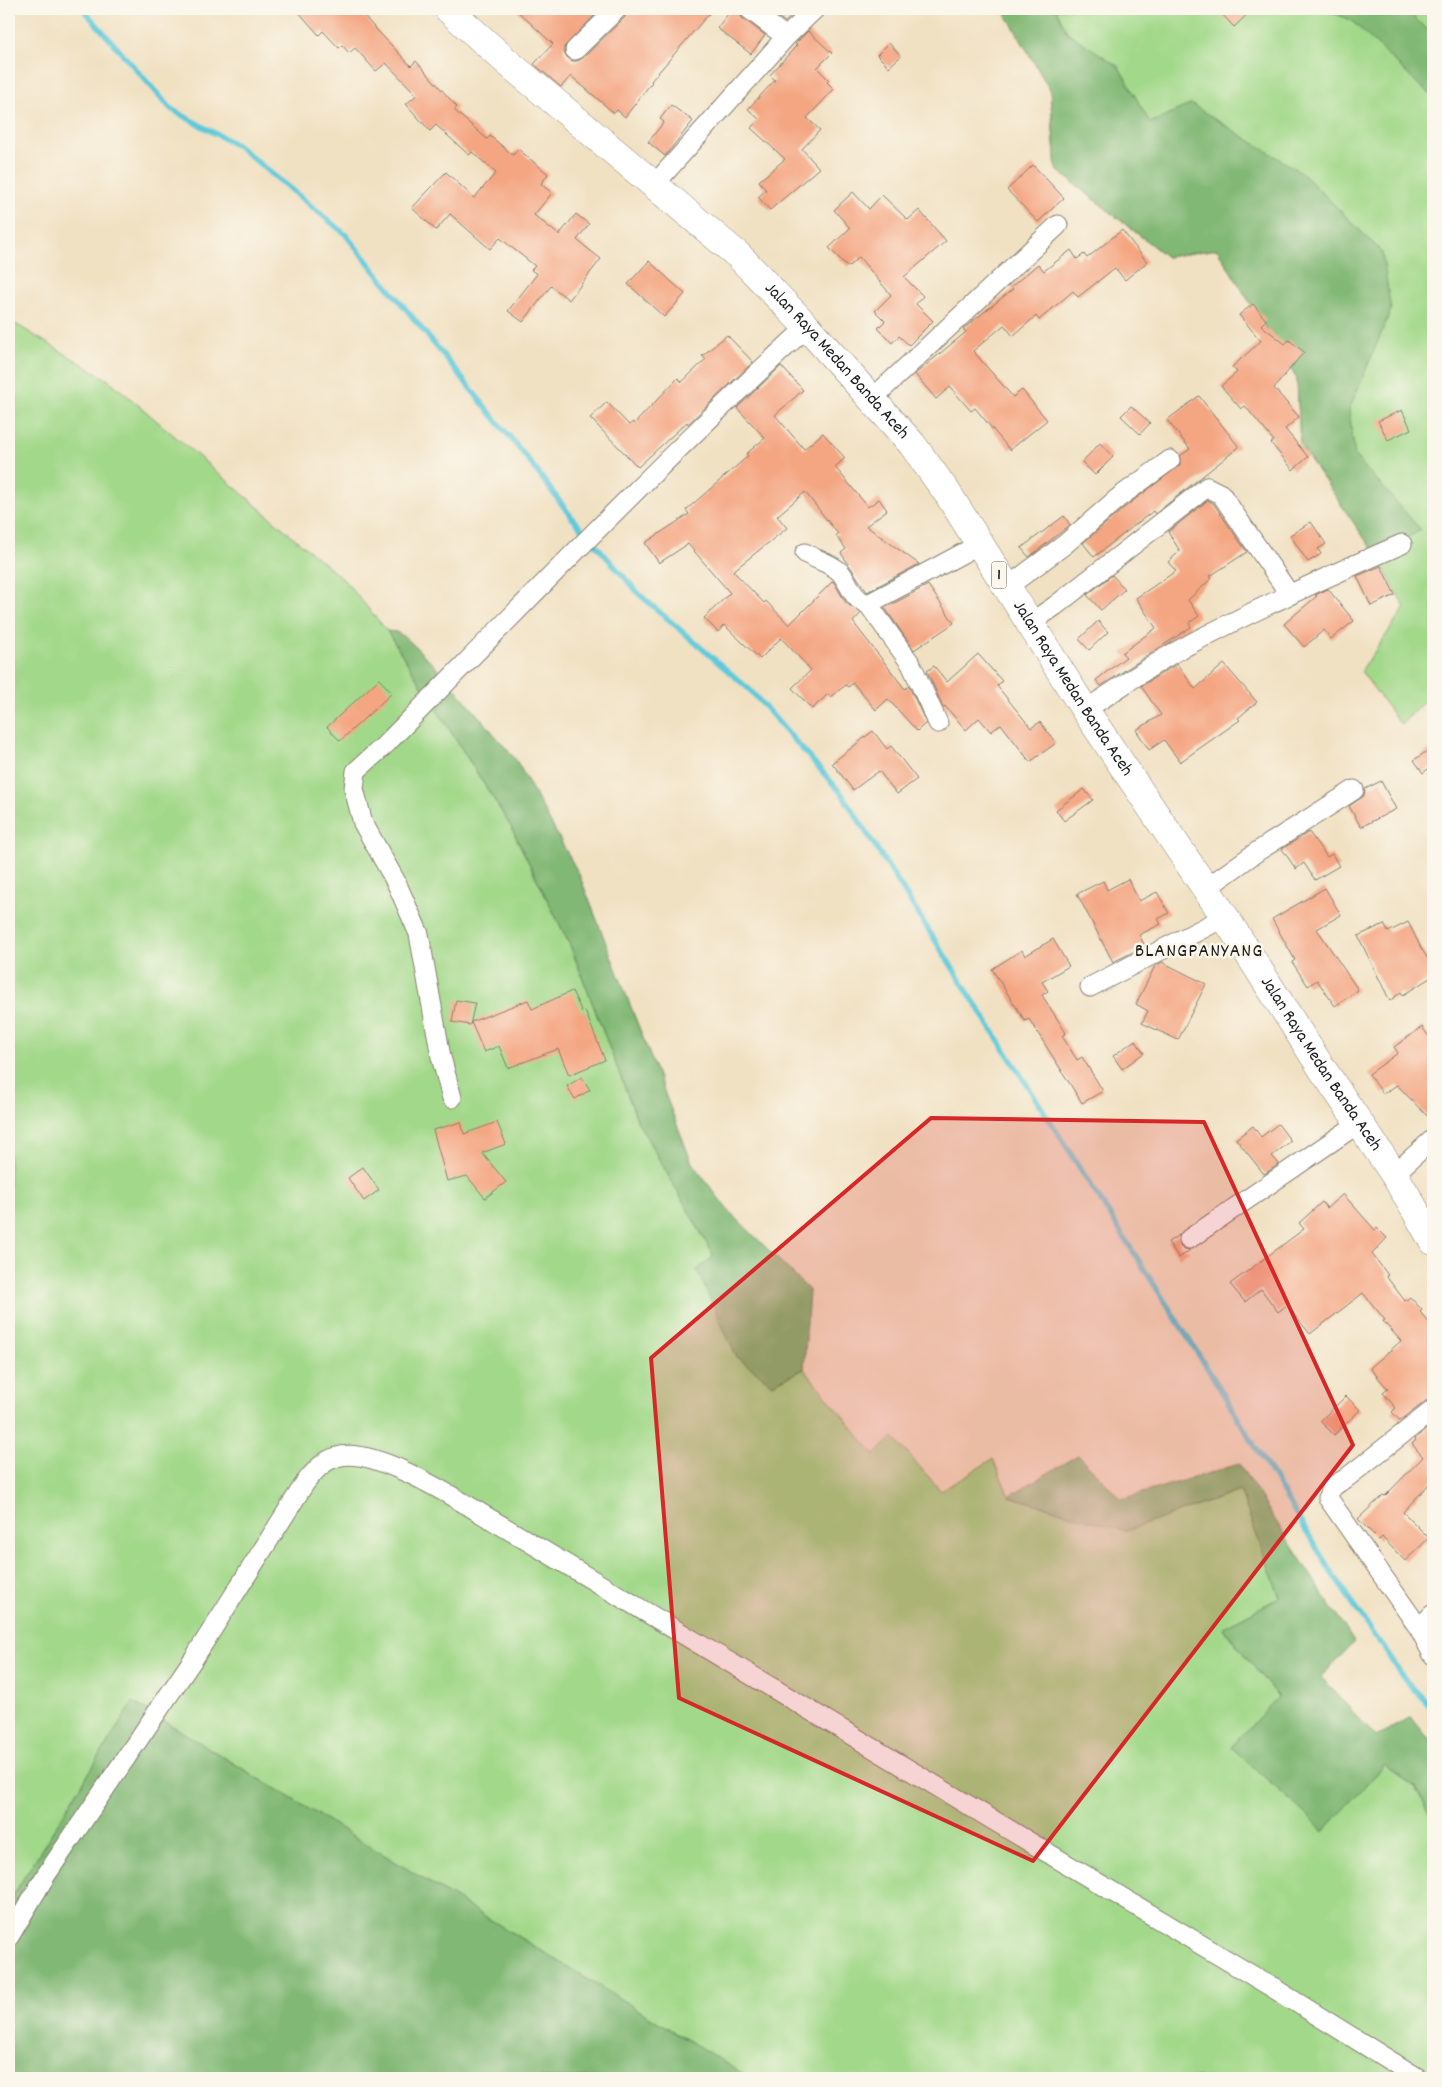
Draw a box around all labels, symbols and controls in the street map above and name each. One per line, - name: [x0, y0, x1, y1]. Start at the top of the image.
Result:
- street label: Jalan Raya Medan Banda Aceh: [758, 277, 915, 445]
- road number: 1: [992, 562, 1006, 588]
- street label: Jalan Raya Medan Banda Aceh: [1006, 596, 1139, 781]
- district label: BLANGPANYANG: [1135, 938, 1263, 966]
- street label: Jalan Raya Medan Banda Aceh: [1254, 972, 1388, 1156]

